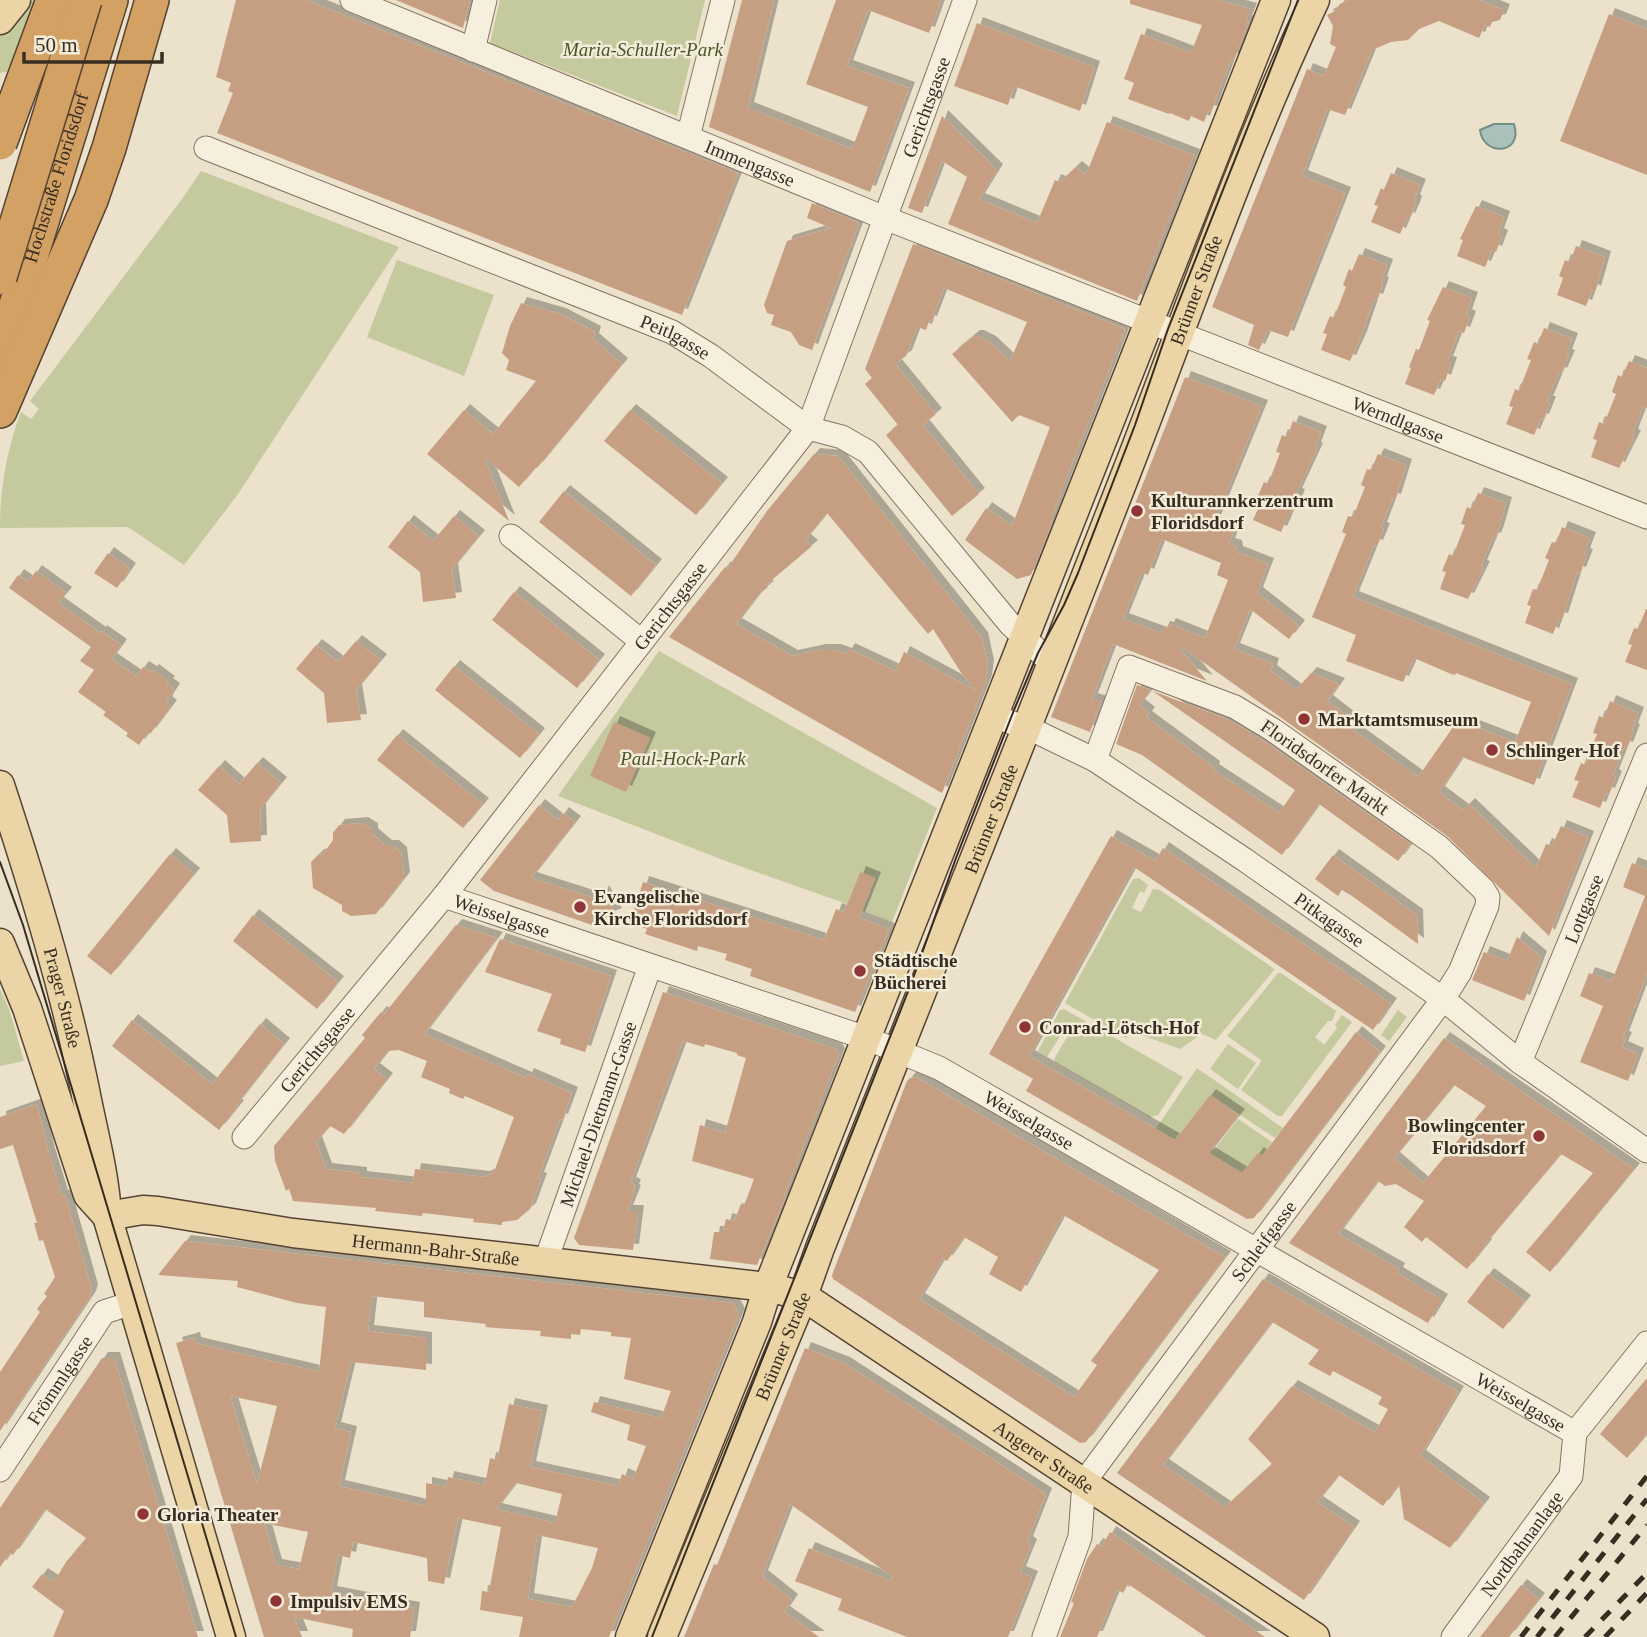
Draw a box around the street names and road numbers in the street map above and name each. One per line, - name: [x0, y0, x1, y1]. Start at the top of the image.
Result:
- street label: Gerichtsgasse: [898, 54, 954, 160]
- street label: Hochstraße Floridsdorf: [19, 89, 92, 265]
- street label: Immengasse: [702, 135, 798, 190]
- street label: Brünner Straße: [1165, 232, 1226, 348]
- street label: Peitlgasse: [637, 310, 714, 363]
- street label: Werndlgasse: [1349, 392, 1447, 447]
- street label: Gerichtsgasse: [629, 558, 711, 654]
- street label: Floridsdorfer Markt: [1257, 715, 1394, 819]
- street label: Brünner Straße: [960, 761, 1022, 876]
- street label: Lottgasse: [1560, 871, 1607, 946]
- street label: Pitkagasse: [1291, 888, 1369, 951]
- street label: Weisselgasse: [451, 890, 552, 941]
- street label: Prager Straße: [40, 945, 86, 1050]
- street label: Gerichtsgasse: [275, 1002, 359, 1097]
- street label: Michael-Dietmann-Gasse: [555, 1018, 640, 1210]
- street label: Weisselgasse: [981, 1086, 1078, 1154]
- street label: Schleifgasse: [1227, 1196, 1300, 1285]
- street label: Hermann-Bahr-Straße: [351, 1229, 521, 1269]
- street label: Brünner Straße: [751, 1288, 814, 1403]
- street label: Frömmlgasse: [22, 1331, 96, 1428]
- street label: Weisselgasse: [1472, 1368, 1569, 1436]
- street label: Angerer Straße: [990, 1416, 1098, 1497]
- street label: Nordbahnanlage: [1476, 1487, 1567, 1600]

